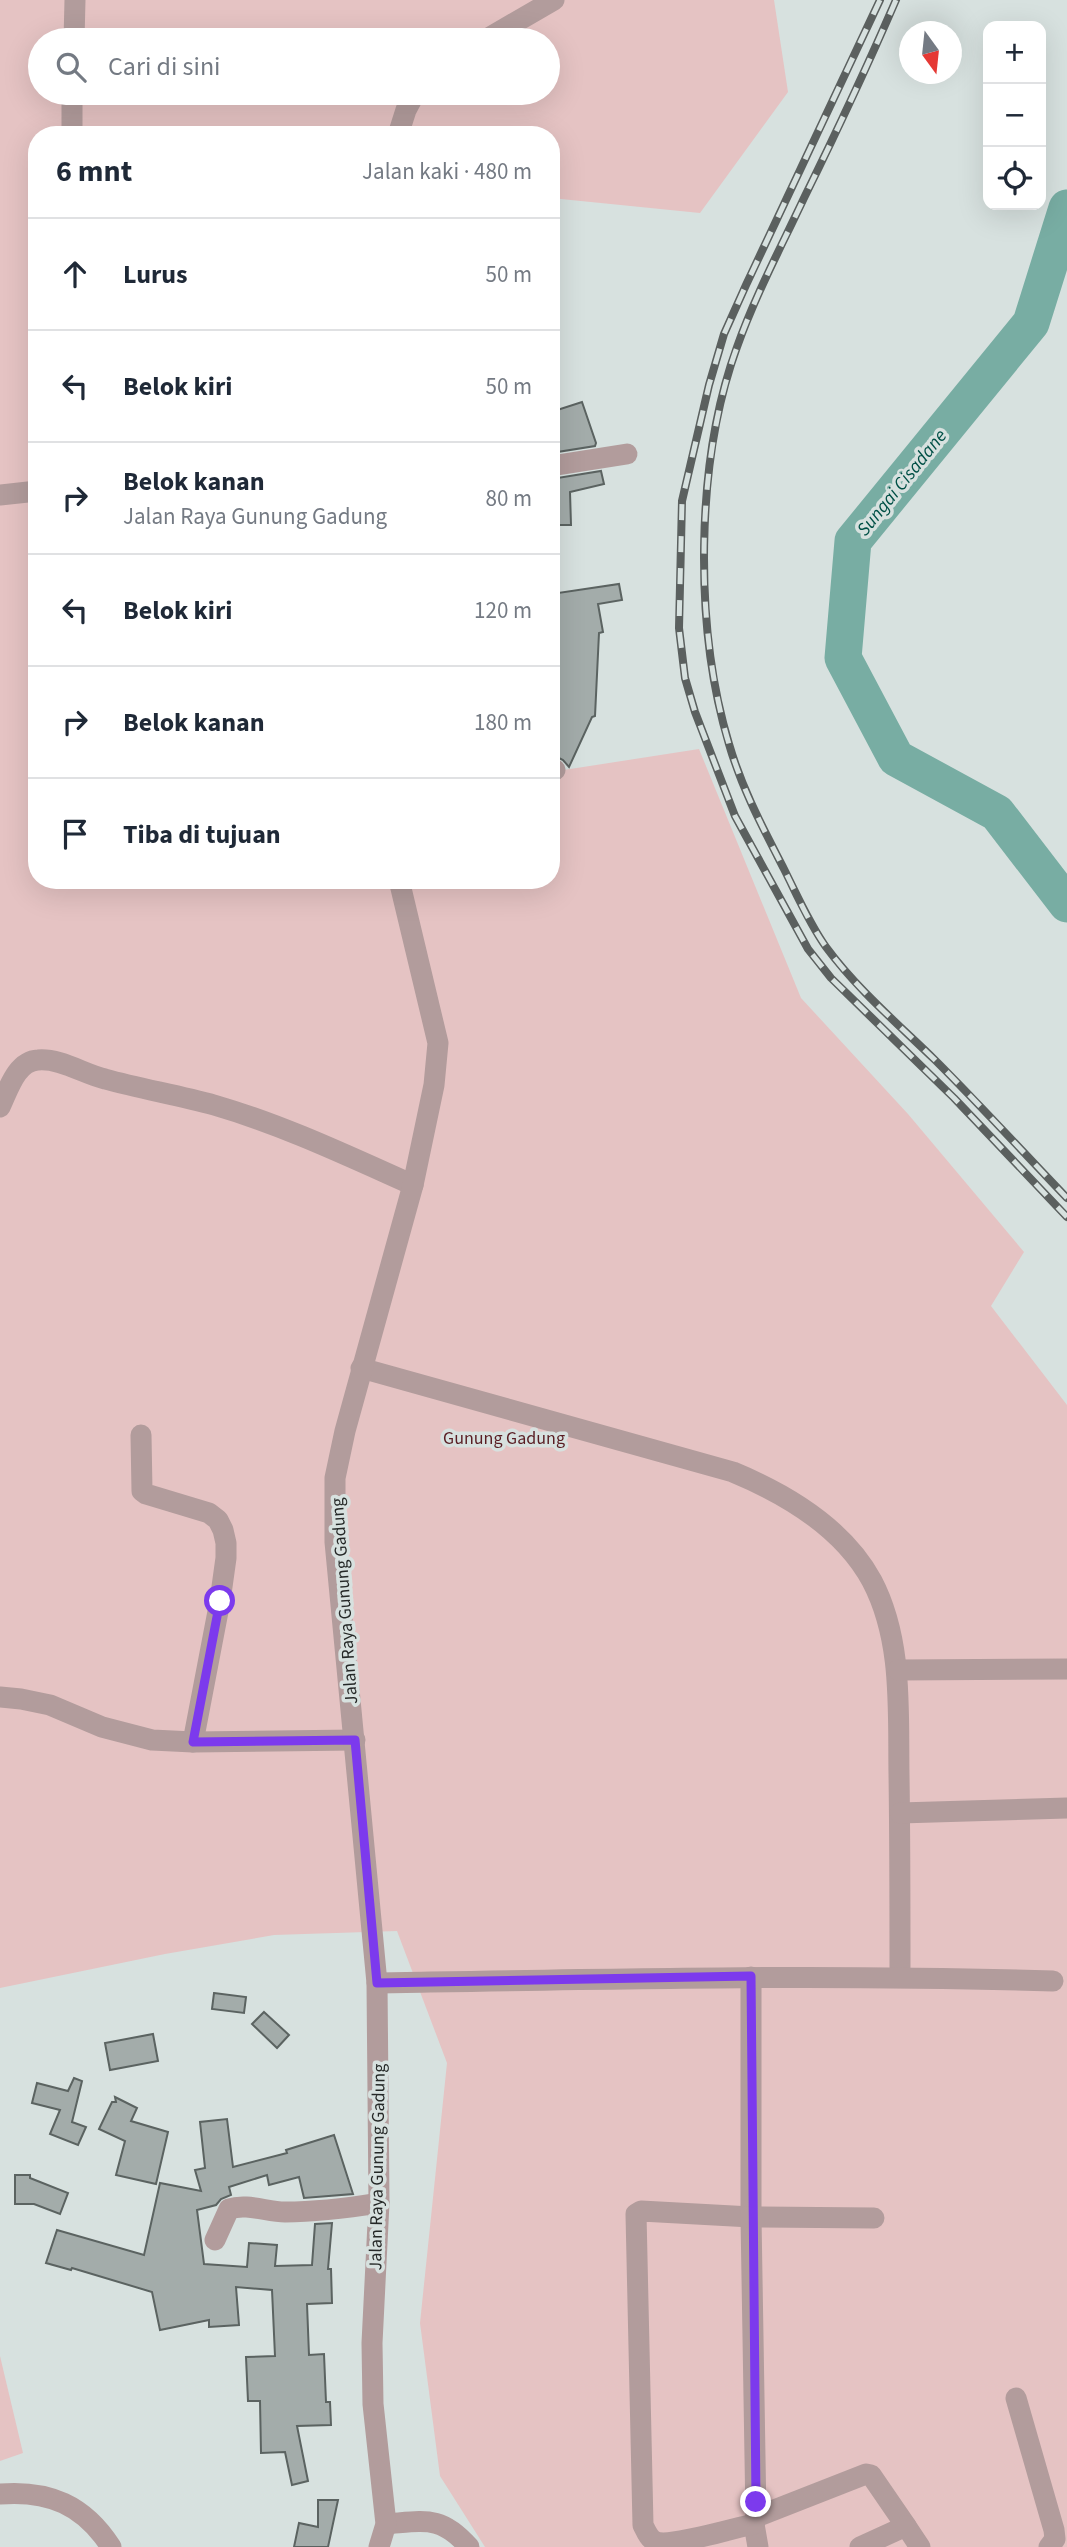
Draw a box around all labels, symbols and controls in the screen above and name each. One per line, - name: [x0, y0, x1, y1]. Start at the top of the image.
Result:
- north arrow: [899, 21, 962, 84]
- map controls: [983, 21, 1046, 210]
- button: +: [983, 21, 1046, 84]
- search box: [28, 28, 560, 105]
- icon: search: [52, 48, 90, 86]
- text: Cari di sini: [108, 48, 221, 85]
- button: −: [983, 84, 1046, 147]
- button: locate: [983, 147, 1046, 210]
- text: 6 mnt: [56, 150, 132, 193]
- text: Jalan kaki · 480 m: [362, 155, 532, 188]
- icon: ahead: [56, 255, 94, 293]
- text: Lurus: [123, 256, 188, 293]
- text: 50 m: [485, 258, 532, 291]
- icon: left: [56, 367, 94, 405]
- text: Belok kiri: [123, 368, 232, 405]
- text: 50 m: [485, 370, 532, 403]
- water label: Sungai Cisadane: [851, 424, 954, 542]
- text: Belok kanan: [123, 463, 265, 500]
- icon: right: [56, 479, 94, 517]
- text: 80 m: [485, 482, 532, 515]
- text: Jalan Raya Gunung Gadung: [123, 500, 387, 533]
- icon: left: [56, 591, 94, 629]
- text: Belok kiri: [123, 592, 232, 629]
- text: 120 m: [474, 594, 532, 627]
- icon: right: [56, 703, 94, 741]
- text: Belok kanan: [123, 704, 265, 741]
- text: 180 m: [474, 706, 532, 739]
- icon: arrive: [56, 815, 94, 853]
- text: Tiba di tujuan: [123, 816, 281, 853]
- park label: Gunung Gadung: [443, 1426, 565, 1451]
- street label: Jalan Raya Gunung Gadung: [325, 1497, 364, 1705]
- route start: [204, 1585, 235, 1616]
- street label: Jalan Raya Gunung Gadung: [363, 2063, 392, 2271]
- route end: [740, 2486, 771, 2517]

